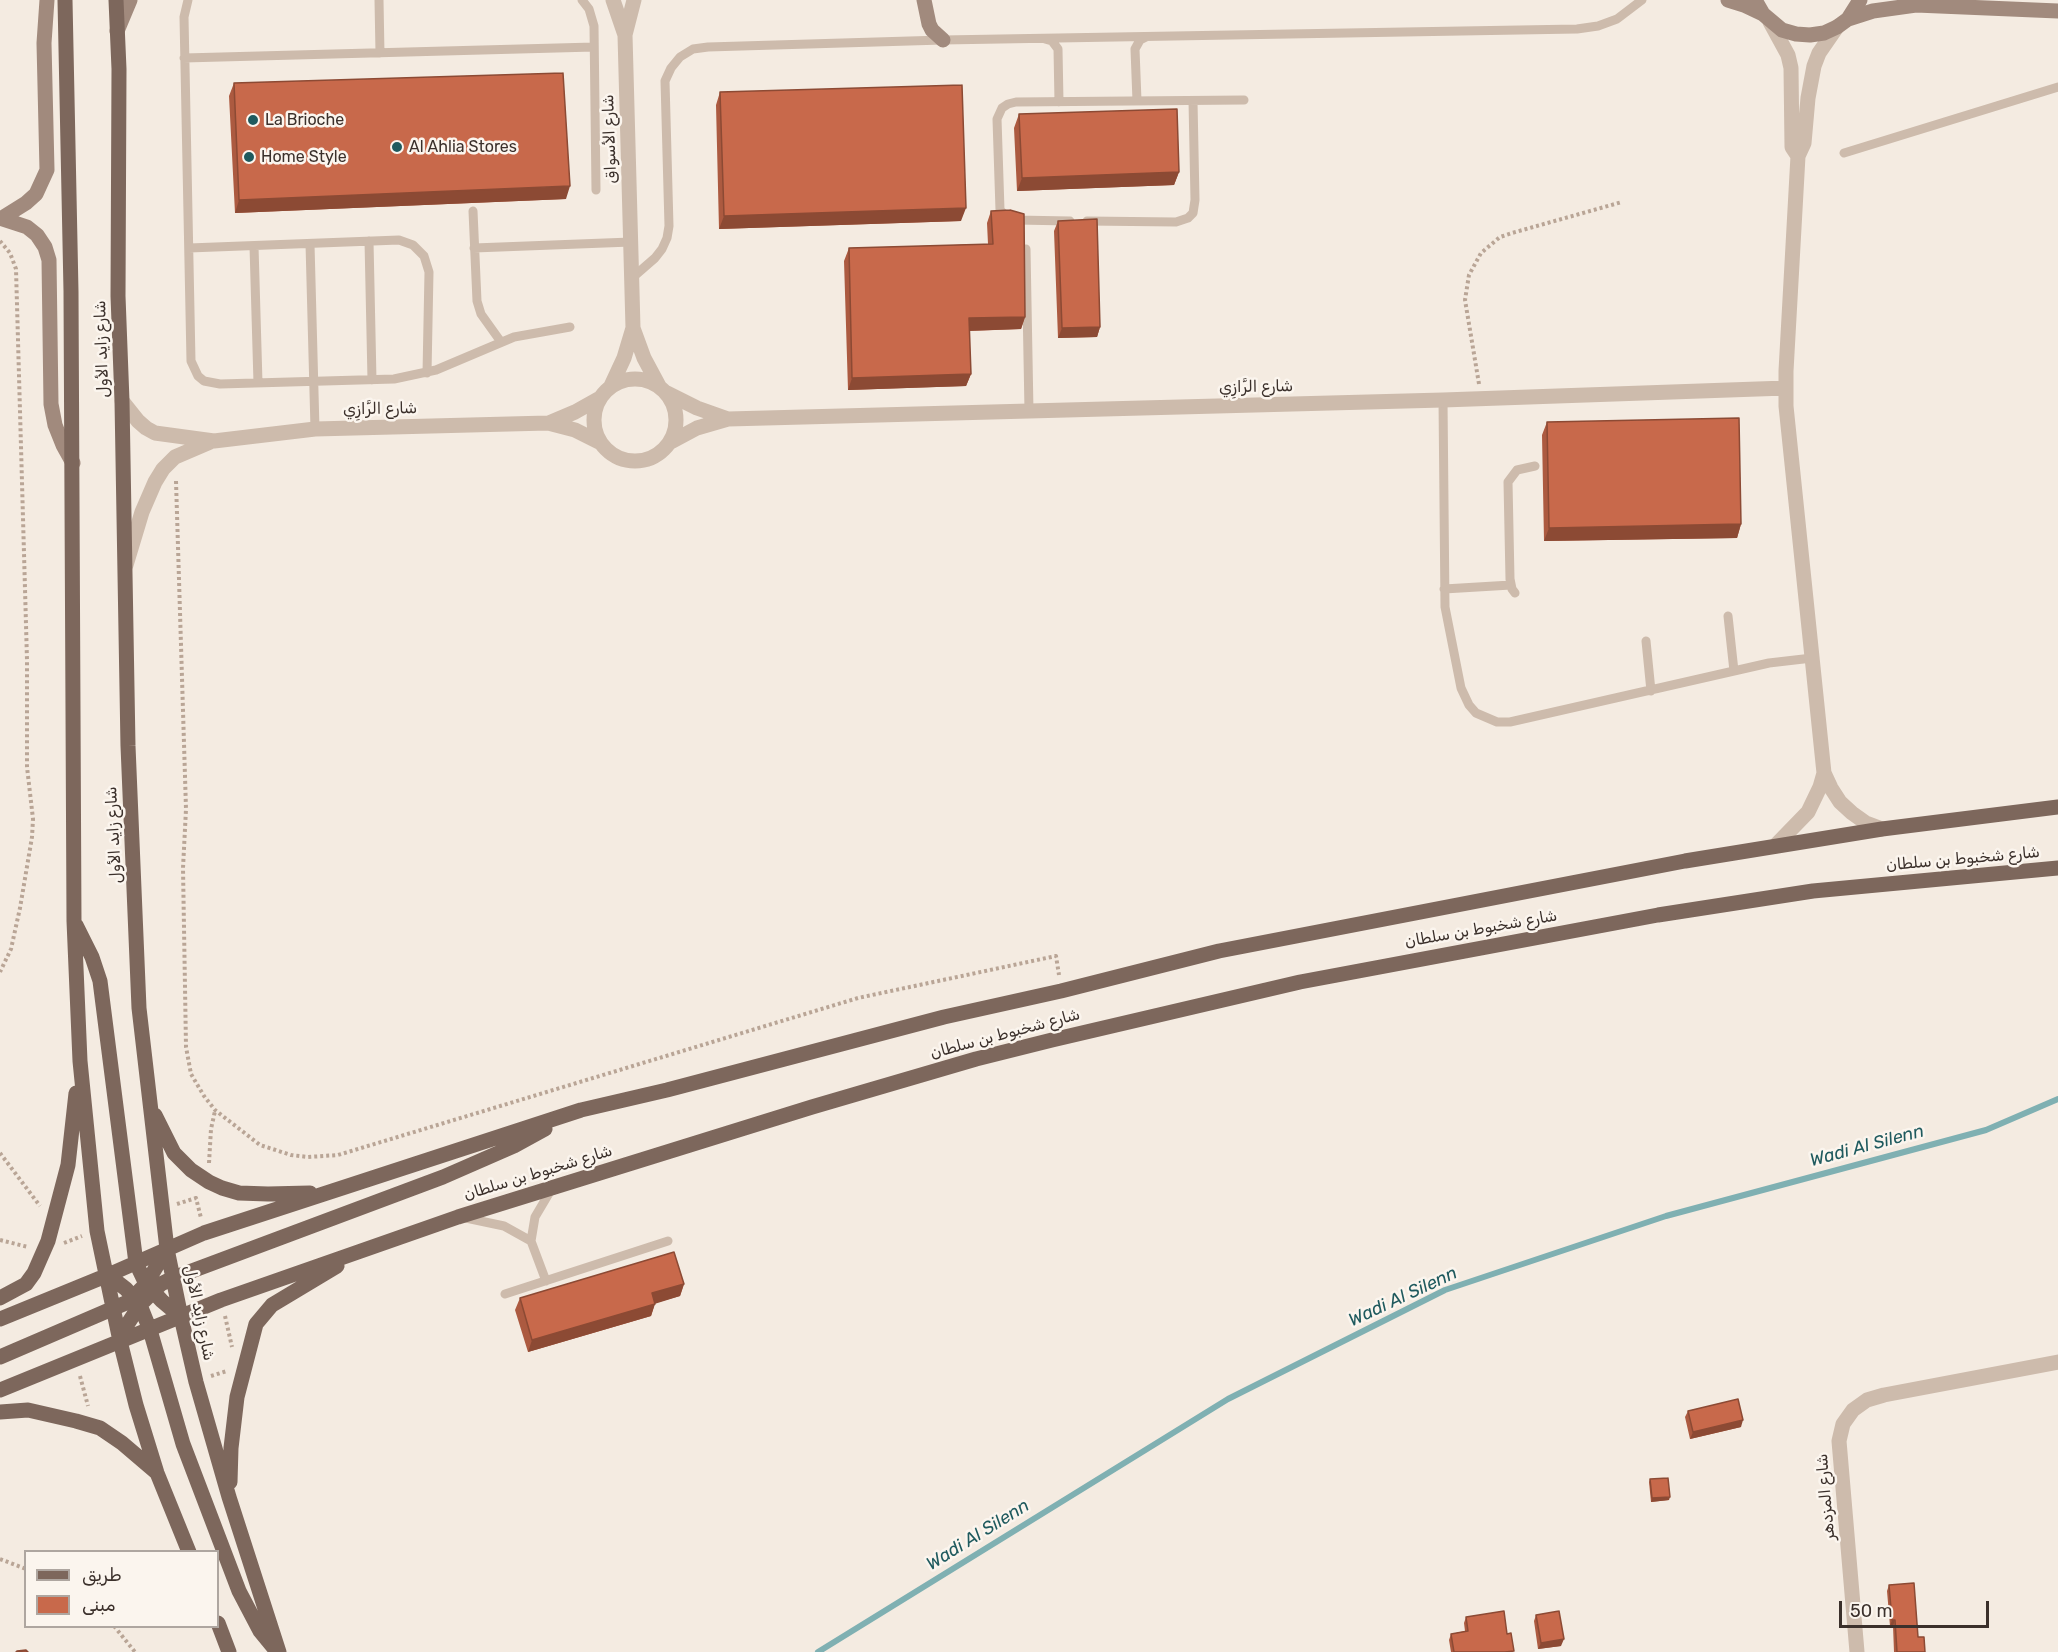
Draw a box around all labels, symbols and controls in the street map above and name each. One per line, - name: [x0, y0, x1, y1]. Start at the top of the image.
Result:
- street label: شارع الأسواق: [599, 94, 621, 184]
- place label: La Brioche: [265, 110, 344, 130]
- marker: La Brioche: [246, 113, 260, 127]
- place label: Al Ahlia Stores: [409, 137, 517, 157]
- marker: Al Ahlia Stores: [390, 140, 404, 154]
- place label: Home Style: [261, 147, 347, 167]
- marker: Home Style: [242, 150, 256, 164]
- street label: شارع زايد الأول: [91, 300, 113, 398]
- street label: شارع الرَّازِي: [1219, 377, 1293, 397]
- street label: شارع الرَّازِي: [343, 399, 417, 419]
- street label: شارع زايد الأول: [102, 786, 126, 884]
- street label: شارع شخبوط بن سلطان: [1885, 843, 2041, 875]
- street label: شارع شخبوط بن سلطان: [1403, 906, 1559, 952]
- street label: شارع شخبوط بن سلطان: [928, 1005, 1082, 1063]
- water label: Wadi Al Silenn: [1808, 1120, 1926, 1172]
- street label: شارع شخبوط بن سلطان: [461, 1141, 615, 1205]
- water label: Wadi Al Silenn: [1345, 1262, 1461, 1332]
- street label: شارع زايد الأول: [179, 1263, 219, 1363]
- street label: شارع المزدهر: [1813, 1453, 1839, 1541]
- water label: Wadi Al Silenn: [923, 1495, 1033, 1575]
- legend: [24, 1550, 219, 1628]
- text: طريق: [82, 1564, 122, 1586]
- scale bar: [1842, 1589, 1992, 1627]
- text: مبنى: [82, 1594, 116, 1616]
- text: 50 m: [1850, 1600, 1893, 1622]

